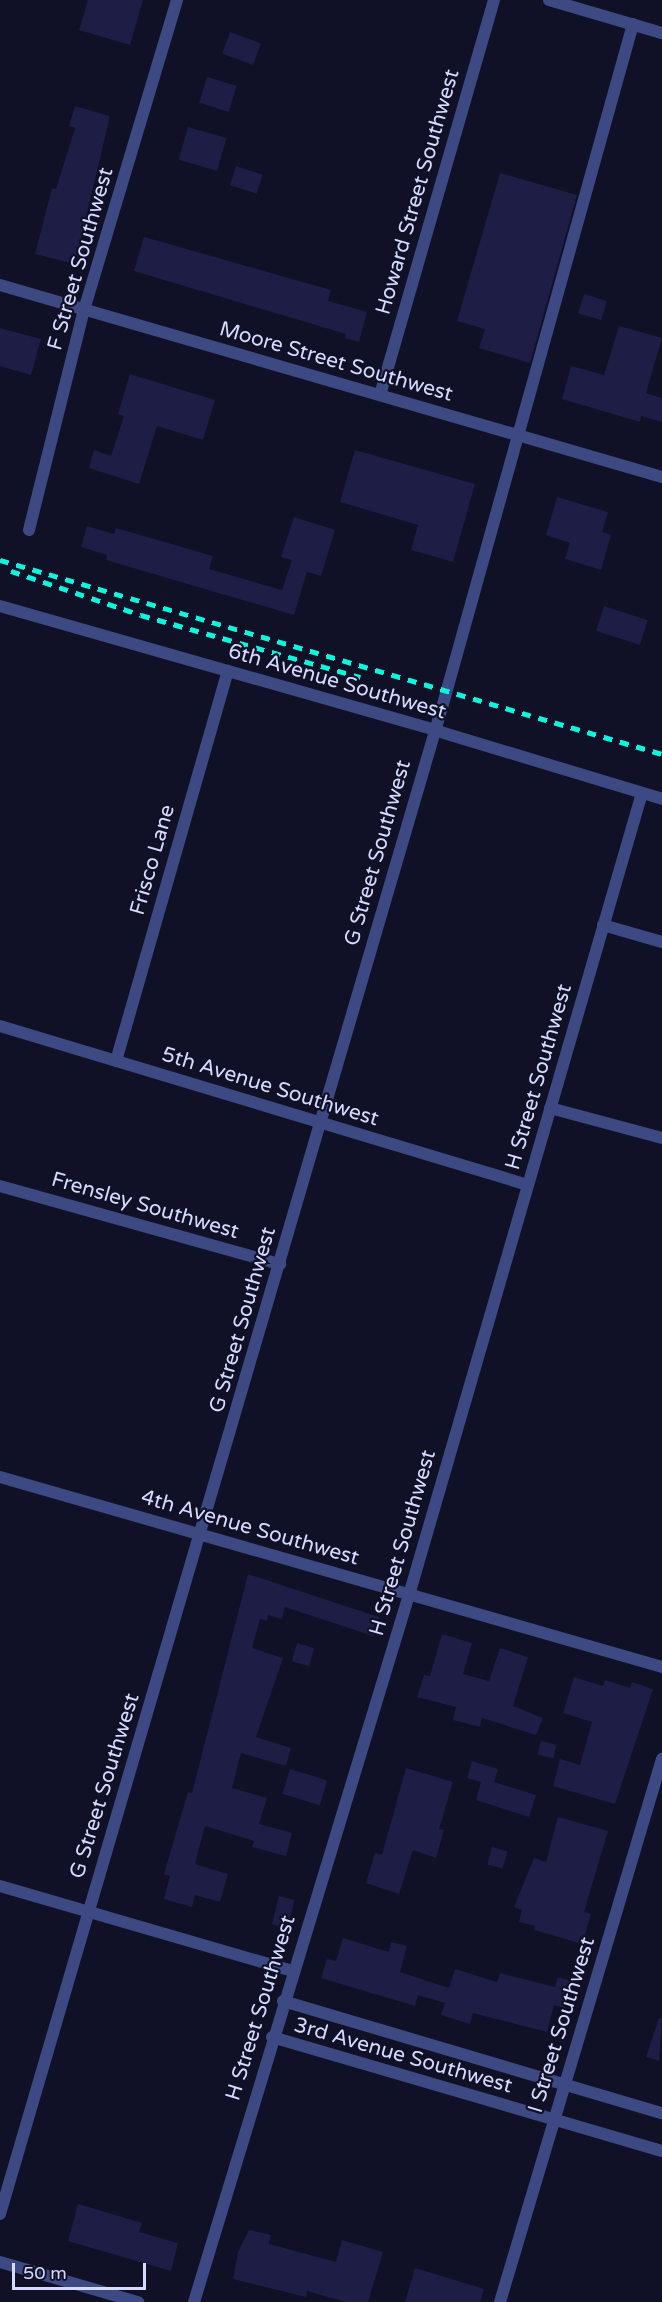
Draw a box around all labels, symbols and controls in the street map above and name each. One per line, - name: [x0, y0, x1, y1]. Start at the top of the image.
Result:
- street label: Howard Street Southwest: [371, 66, 465, 318]
- street label: F Street Southwest: [43, 165, 119, 353]
- street label: Moore Street Southwest: [216, 317, 456, 407]
- street label: 6th Avenue Southwest: [225, 639, 449, 725]
- street label: G Street Southwest: [339, 757, 417, 949]
- street label: Frisco Lane: [125, 802, 181, 918]
- street label: H Street Southwest: [500, 981, 578, 1173]
- street label: 5th Avenue Southwest: [158, 1042, 382, 1132]
- street label: Frensley Southwest: [48, 1167, 242, 1245]
- street label: G Street Southwest: [204, 1224, 282, 1416]
- street label: H Street Southwest: [364, 1447, 442, 1639]
- street label: 4th Avenue Southwest: [138, 1485, 362, 1571]
- street label: G Street Southwest: [65, 1690, 145, 1882]
- street label: H Street Southwest: [221, 1912, 301, 2104]
- street label: I Street Southwest: [523, 1934, 601, 2116]
- street label: 3rd Avenue Southwest: [291, 2013, 515, 2099]
- scale bar: [15, 2251, 148, 2289]
- text: 50 m: [23, 2262, 67, 2284]

